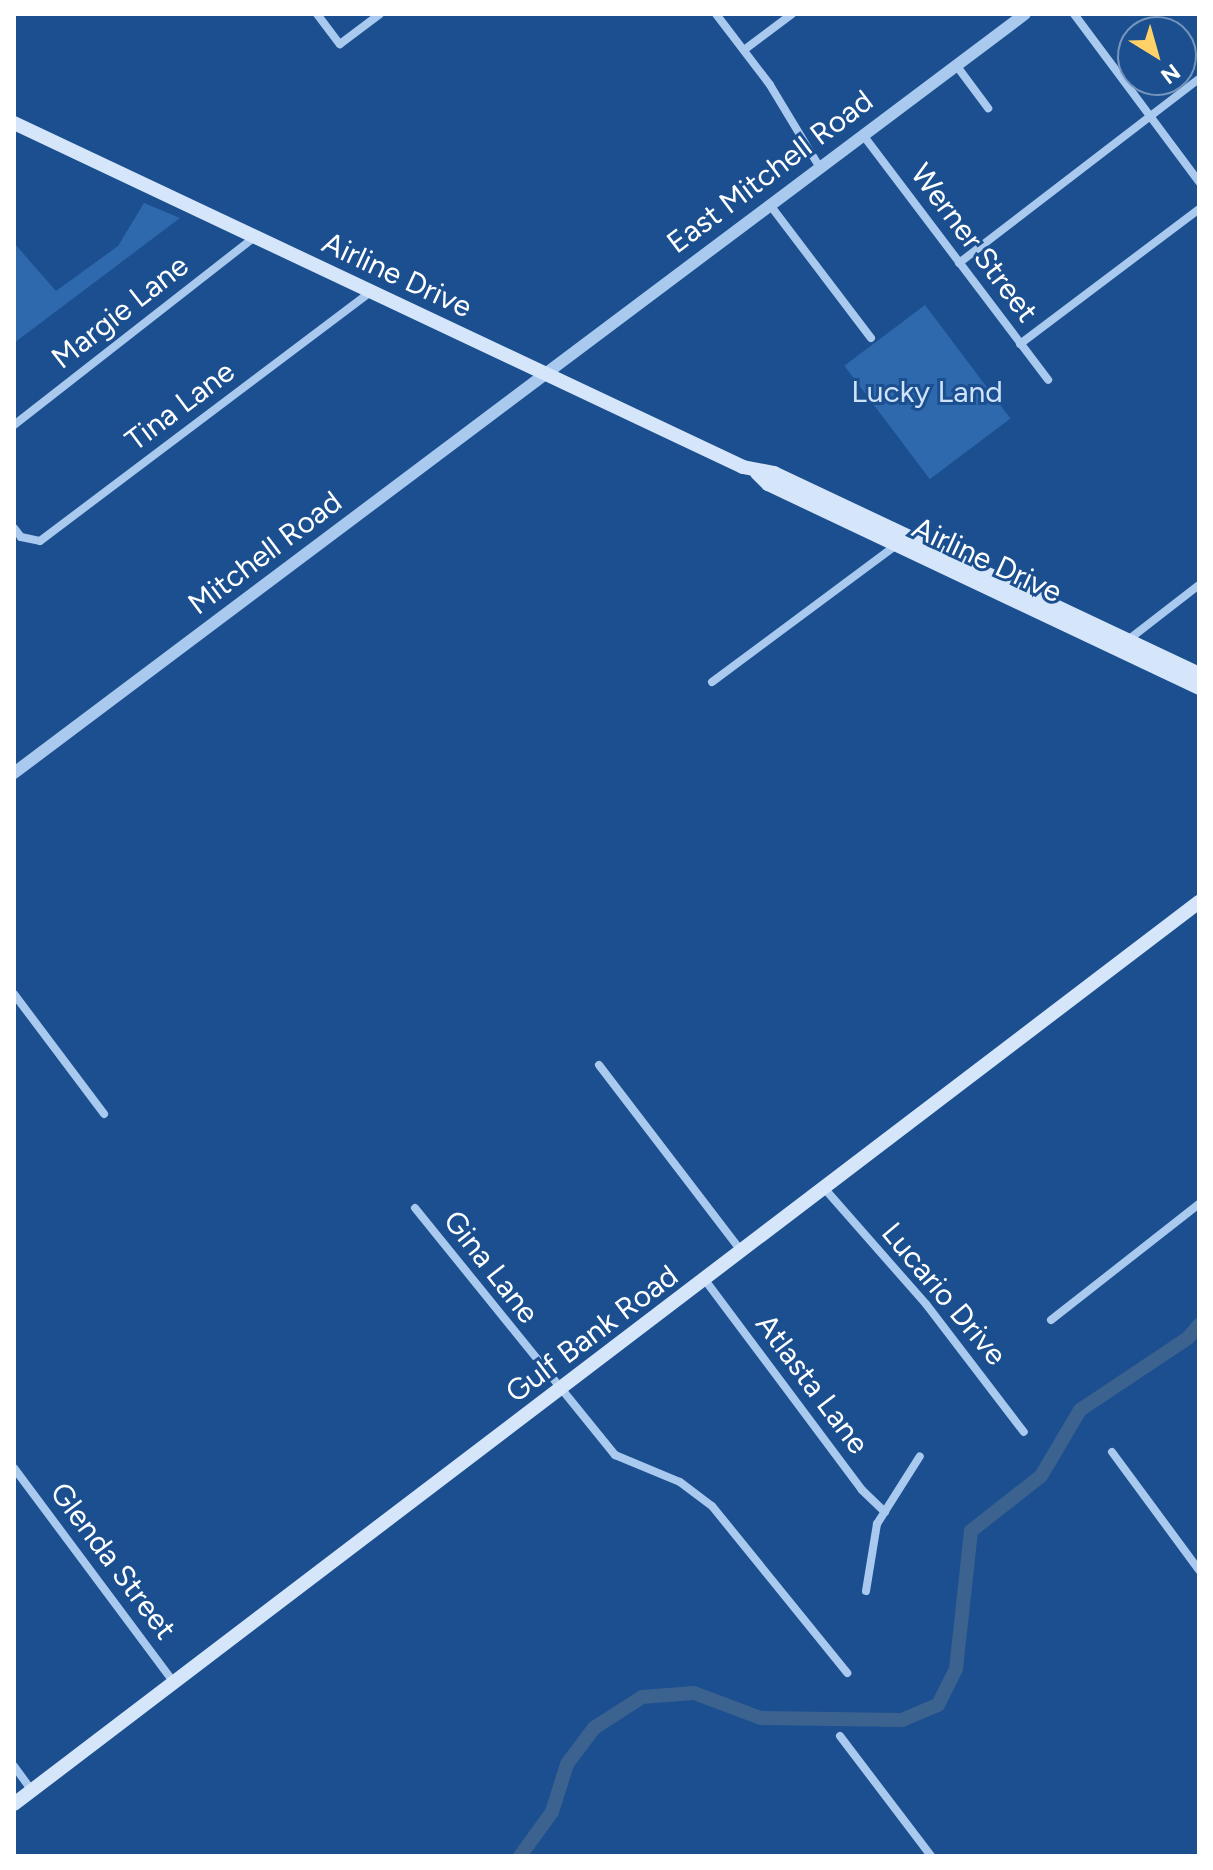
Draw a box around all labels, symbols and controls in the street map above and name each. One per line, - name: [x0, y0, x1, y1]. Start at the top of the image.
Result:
- north arrow: [1117, 16, 1197, 96]
- text: N: [1156, 58, 1185, 90]
- street label: East Mitchell Road: [660, 83, 880, 261]
- street label: Werner Street: [903, 157, 1045, 329]
- street label: Airline Drive: [316, 225, 478, 325]
- street label: Margie Lane: [45, 248, 195, 376]
- street label: Tina Lane: [118, 353, 242, 459]
- park label: Lucky Land: [851, 374, 1003, 410]
- street label: Mitchell Road: [181, 484, 349, 622]
- street label: Airline Drive: [906, 510, 1068, 610]
- street label: Gina Lane: [436, 1203, 546, 1331]
- street label: Lucario Drive: [874, 1215, 1014, 1373]
- street label: Gulf Bank Road: [499, 1258, 685, 1410]
- street label: Atlasta Lane: [748, 1307, 876, 1461]
- street label: Glenda Street: [42, 1476, 184, 1646]

